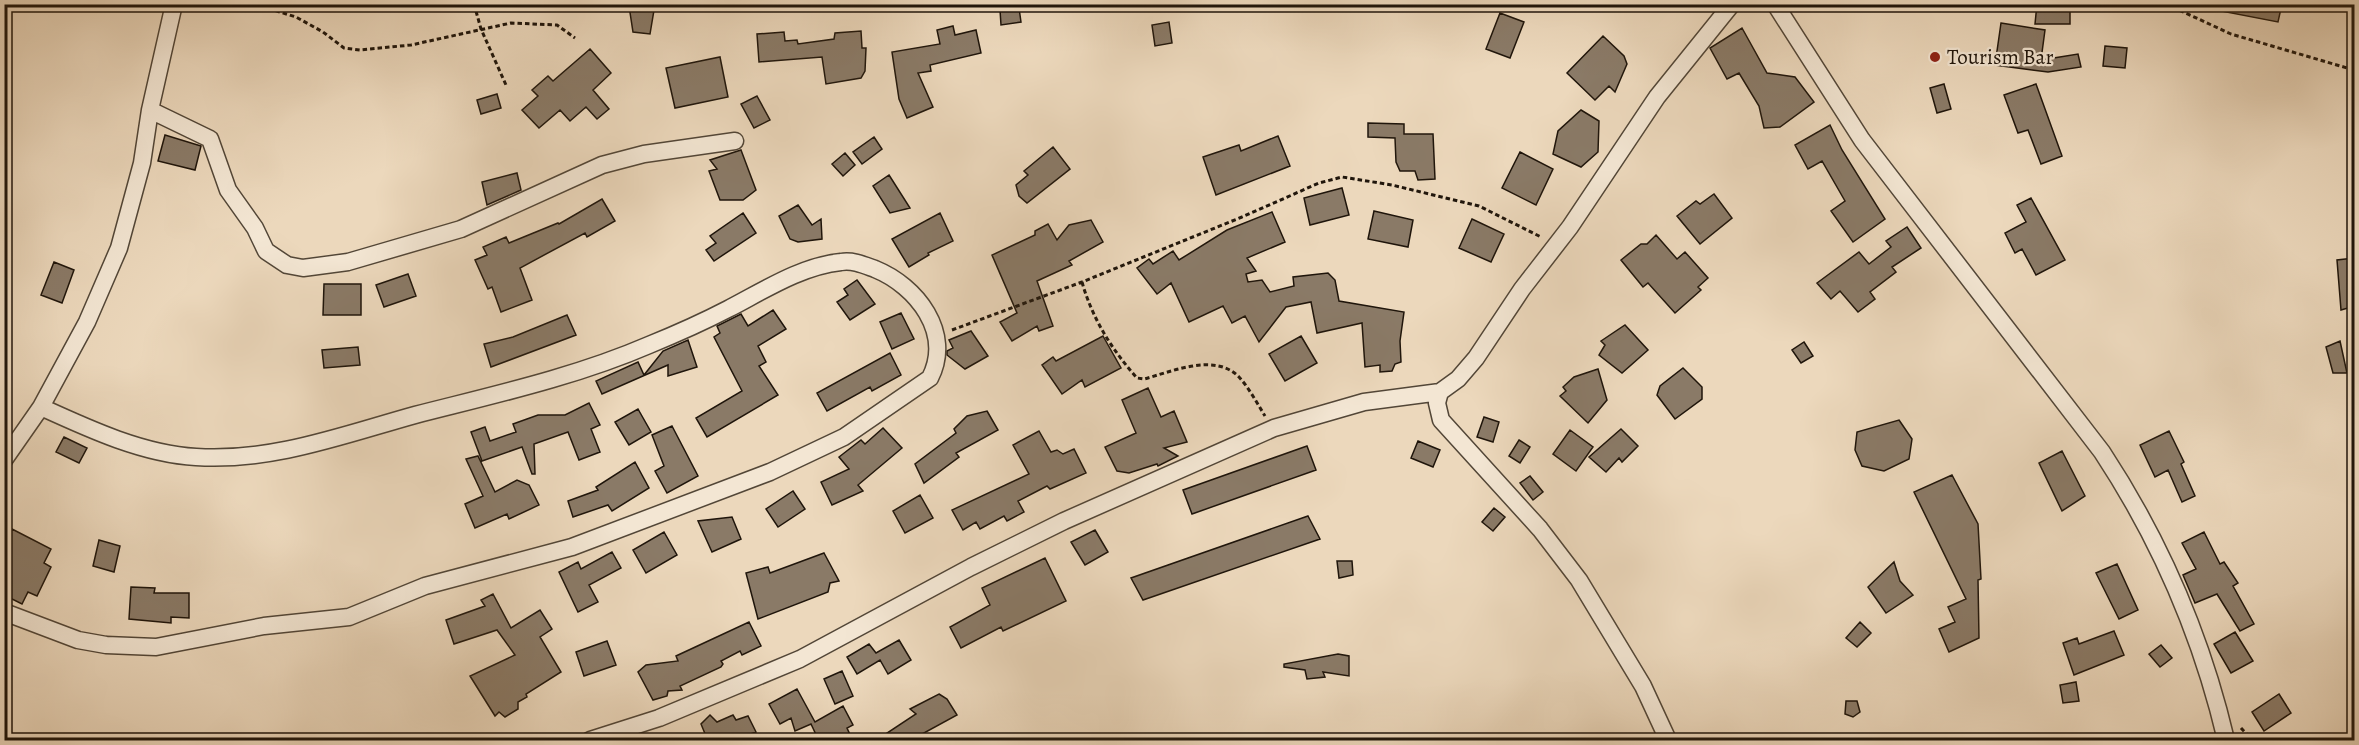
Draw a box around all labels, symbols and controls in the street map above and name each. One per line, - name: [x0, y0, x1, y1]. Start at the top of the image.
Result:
- place label: Tourism Bar: [1947, 43, 2053, 71]
- marker: Tourism Bar: [1928, 50, 1942, 64]

